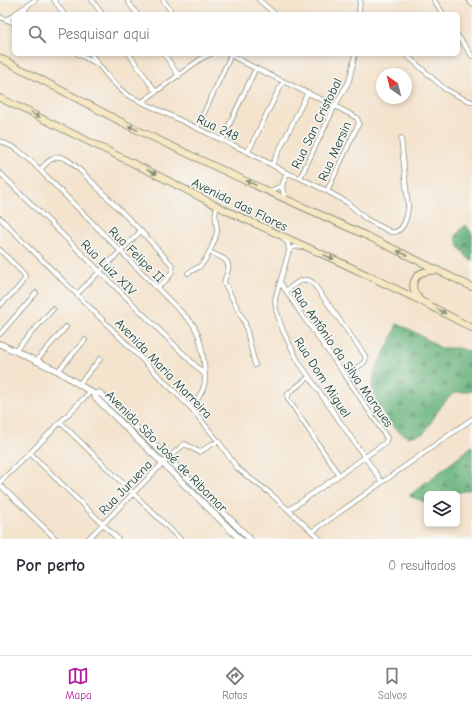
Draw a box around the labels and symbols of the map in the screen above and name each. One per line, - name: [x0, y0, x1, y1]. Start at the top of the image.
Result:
- north arrow: [376, 68, 412, 104]
- street label: Rua San Cristobal: [288, 75, 345, 171]
- street label: Rua 248: [194, 111, 242, 144]
- one-way arrow: [29, 112, 41, 118]
- street label: Rua Mersin: [315, 119, 354, 183]
- one-way arrow: [127, 125, 139, 131]
- one-way arrow: [146, 169, 157, 176]
- street label: Avenida das Flores: [189, 175, 290, 234]
- one-way arrow: [244, 180, 256, 186]
- street label: Rua Felipe II: [106, 223, 168, 285]
- street label: Rua Luiz XIV: [78, 236, 140, 298]
- one-way arrow: [396, 250, 408, 256]
- one-way arrow: [323, 254, 335, 261]
- street label: Rua Antônio da Silva Marques: [289, 285, 397, 430]
- one-way arrow: [435, 308, 446, 314]
- street label: Avenida Maria Marreira: [112, 315, 215, 421]
- street label: Rua Dom Miguel: [291, 334, 354, 420]
- street label: Avenida São José de Ribamar: [103, 387, 231, 516]
- street label: Rua Juruena: [96, 457, 155, 518]

